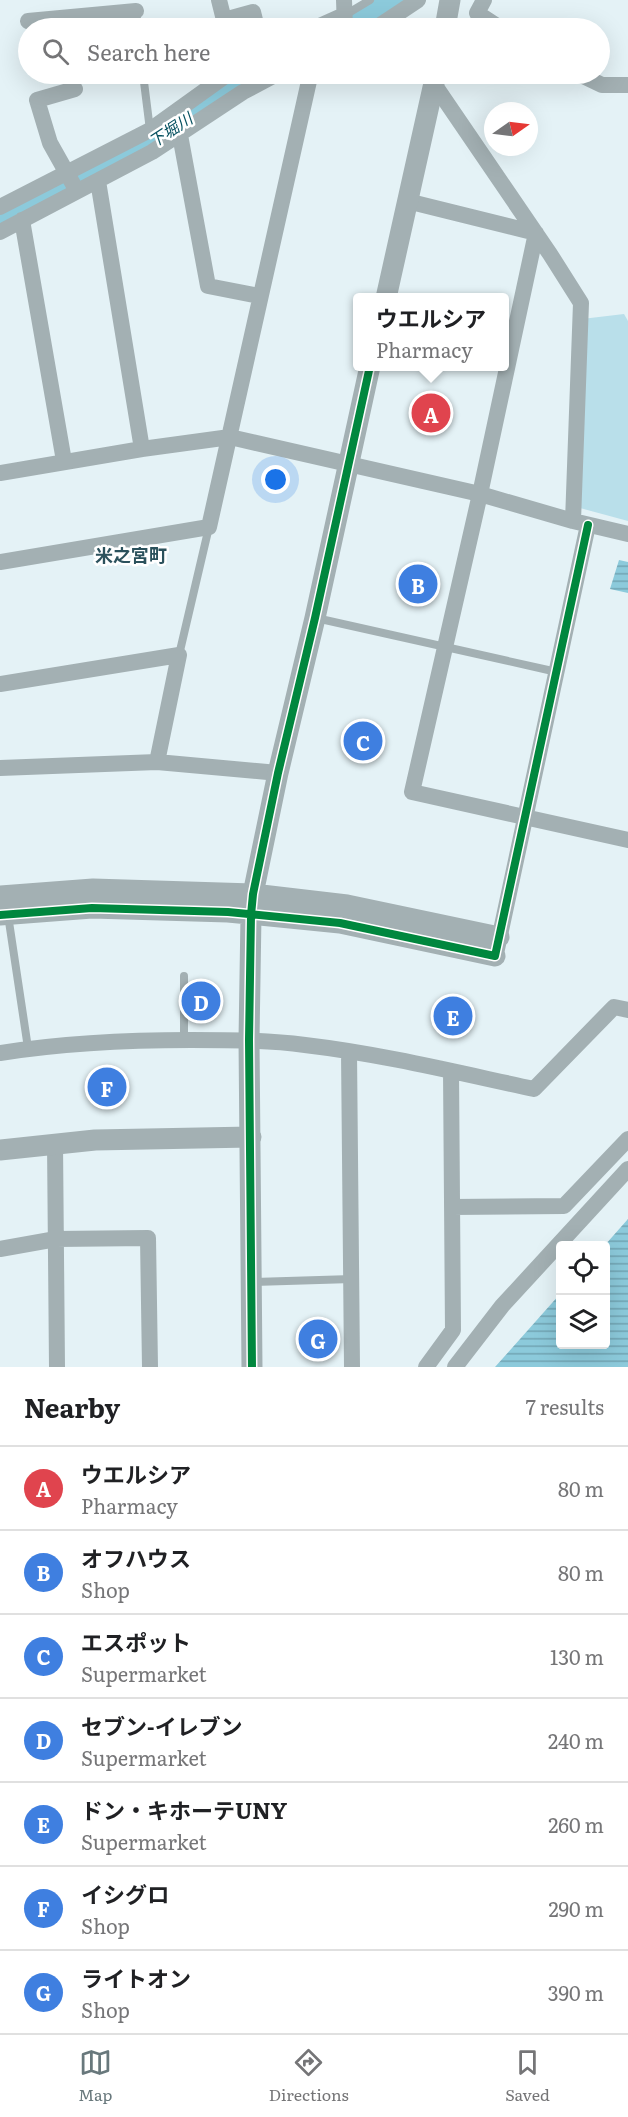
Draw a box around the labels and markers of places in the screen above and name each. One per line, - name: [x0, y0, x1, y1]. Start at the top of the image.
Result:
- pin: A: [412, 390, 450, 436]
- pin: B: [398, 562, 438, 606]
- pin: C: [344, 718, 382, 764]
- pin: D: [182, 978, 220, 1024]
- pin: E: [434, 994, 472, 1038]
- pin: F: [88, 1064, 126, 1110]
- pin: G: [298, 1316, 338, 1362]

